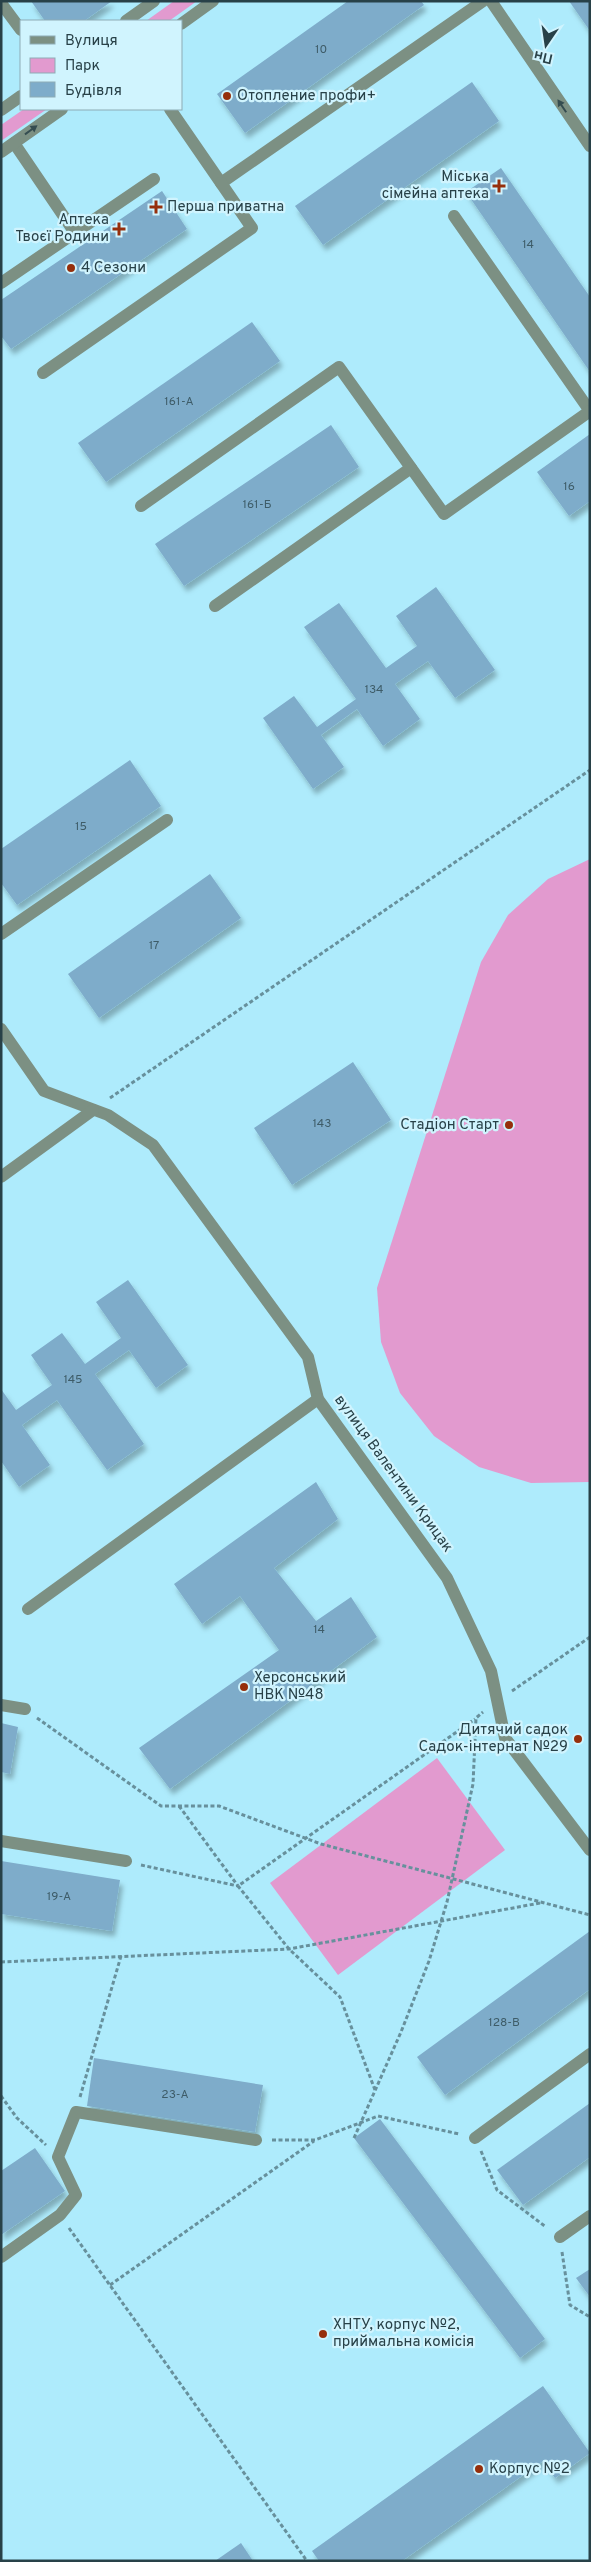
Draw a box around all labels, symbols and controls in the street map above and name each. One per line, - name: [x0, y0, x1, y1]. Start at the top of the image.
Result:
- legend: [20, 20, 182, 110]
- north arrow: [521, 20, 571, 70]
- text: Вулиця: [65, 32, 118, 51]
- house number: 10: [315, 42, 327, 58]
- text: Пн: [532, 46, 555, 67]
- text: Парк: [65, 57, 100, 76]
- text: Будівля: [65, 82, 122, 101]
- place label: Отопление профи+: [237, 87, 376, 106]
- marker: Отопление профи+: [221, 90, 233, 102]
- one-way arrow: [557, 99, 567, 113]
- one-way arrow: [25, 125, 38, 135]
- place label: Міська сімейна аптека: [382, 168, 489, 204]
- marker: Міська сімейна аптека: [493, 180, 505, 192]
- place label: Перша приватна: [167, 198, 284, 217]
- marker: Перша приватна: [149, 200, 163, 214]
- place label: Аптека Твоєї Родини: [15, 211, 109, 247]
- marker: Аптека Твоєї Родини: [113, 223, 125, 235]
- house number: 14: [522, 237, 534, 253]
- place label: 4 Сезони: [81, 259, 146, 278]
- marker: 4 Сезони: [65, 262, 77, 274]
- house number: 161-А: [164, 394, 194, 410]
- house number: 16: [563, 479, 575, 495]
- house number: 161-Б: [242, 497, 272, 513]
- house number: 134: [364, 682, 384, 698]
- house number: 15: [75, 819, 87, 835]
- house number: 17: [149, 938, 159, 954]
- house number: 143: [313, 1116, 331, 1132]
- place label: Стадіон Старт: [400, 1116, 499, 1135]
- marker: Стадіон Старт: [503, 1119, 515, 1131]
- house number: 145: [63, 1372, 83, 1388]
- street label: вулиця Валентини Крицак: [329, 1392, 457, 1556]
- house number: 14: [313, 1622, 325, 1638]
- place label: Херсонський НВК №48: [254, 1669, 346, 1705]
- marker: Херсонський НВК №48: [238, 1681, 250, 1693]
- place label: Дитячий садок Садок-інтернат №29: [419, 1721, 568, 1757]
- marker: Дитячий садок Садок-інтернат №29: [572, 1733, 584, 1745]
- house number: 19-А: [47, 1889, 71, 1905]
- house number: 128-В: [488, 2015, 520, 2031]
- house number: 23-А: [161, 2087, 189, 2103]
- place label: ХНТУ, корпус №2, приймальна комісія: [333, 2316, 474, 2352]
- marker: ХНТУ, корпус №2, приймальна комісія: [317, 2328, 329, 2340]
- place label: Корпус №2: [489, 2460, 570, 2479]
- marker: Корпус №2: [473, 2463, 485, 2475]

